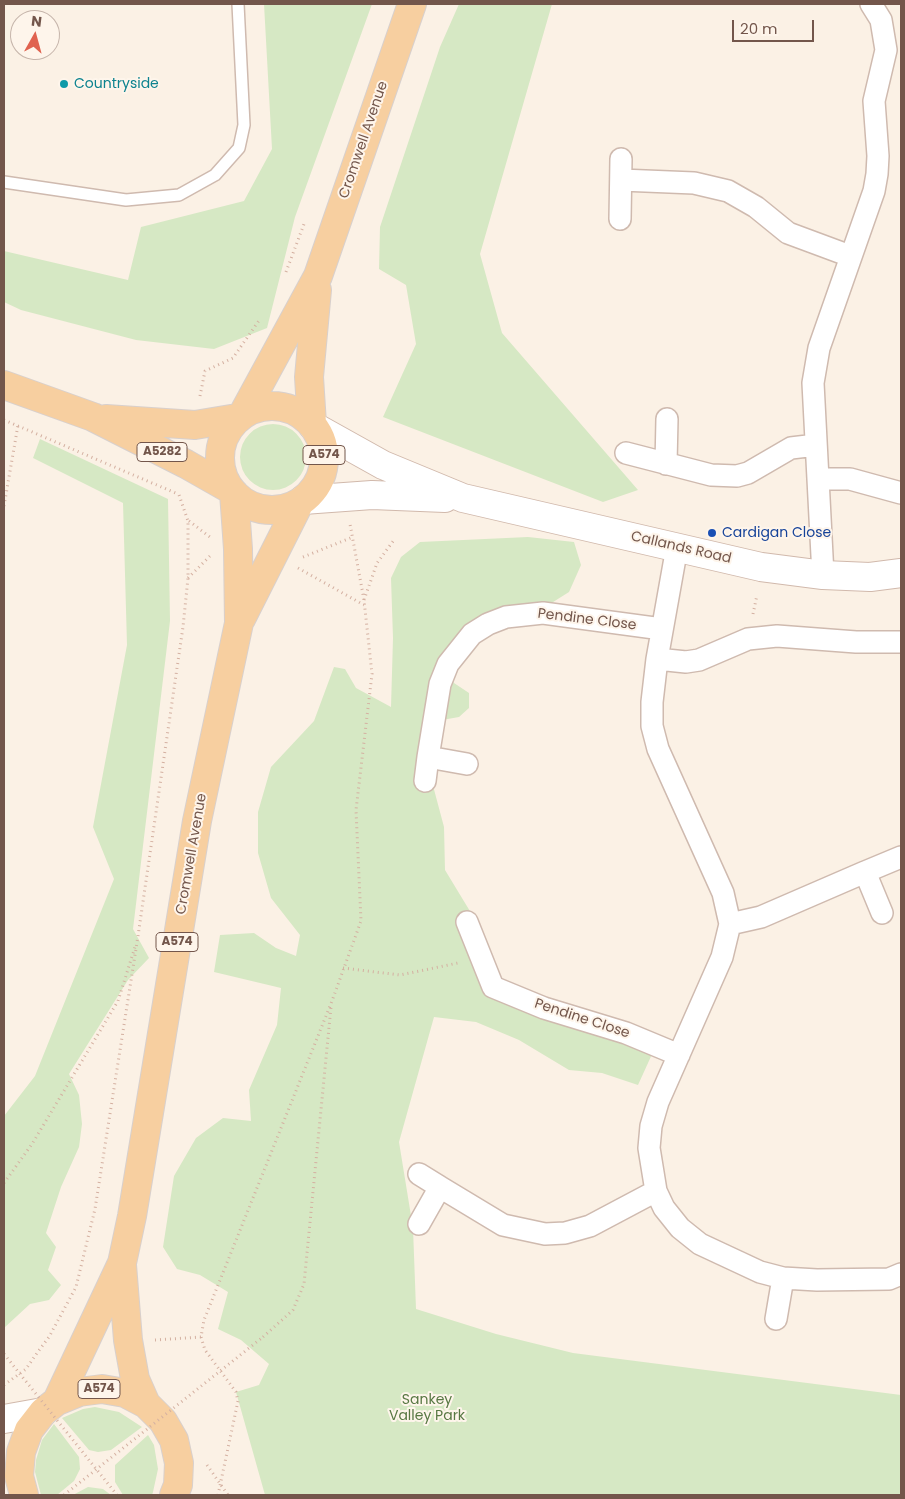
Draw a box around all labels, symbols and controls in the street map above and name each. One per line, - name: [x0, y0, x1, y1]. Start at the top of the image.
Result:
- north arrow: [10, 10, 60, 60]
- scale bar: [735, 10, 818, 42]
- text: N: [30, 11, 43, 32]
- text: 20 m: [740, 18, 778, 39]
- place label: Countryside: [74, 76, 159, 92]
- marker: Countryside: [58, 78, 70, 90]
- street label: Cromwell Avenue: [336, 79, 392, 201]
- road number: A5282: [137, 442, 187, 462]
- road number: A574: [303, 446, 345, 464]
- place label: Cardigan Close: [722, 525, 831, 541]
- marker: Cardigan Close: [706, 527, 718, 539]
- street label: Callands Road: [629, 528, 733, 568]
- street label: Pendine Close: [537, 606, 637, 634]
- street label: Cromwell Avenue: [173, 792, 211, 916]
- road number: A574: [156, 932, 198, 952]
- street label: Pendine Close: [532, 996, 632, 1042]
- road number: A574: [78, 1380, 120, 1398]
- park label: Sankey Valley Park: [389, 1392, 465, 1424]

